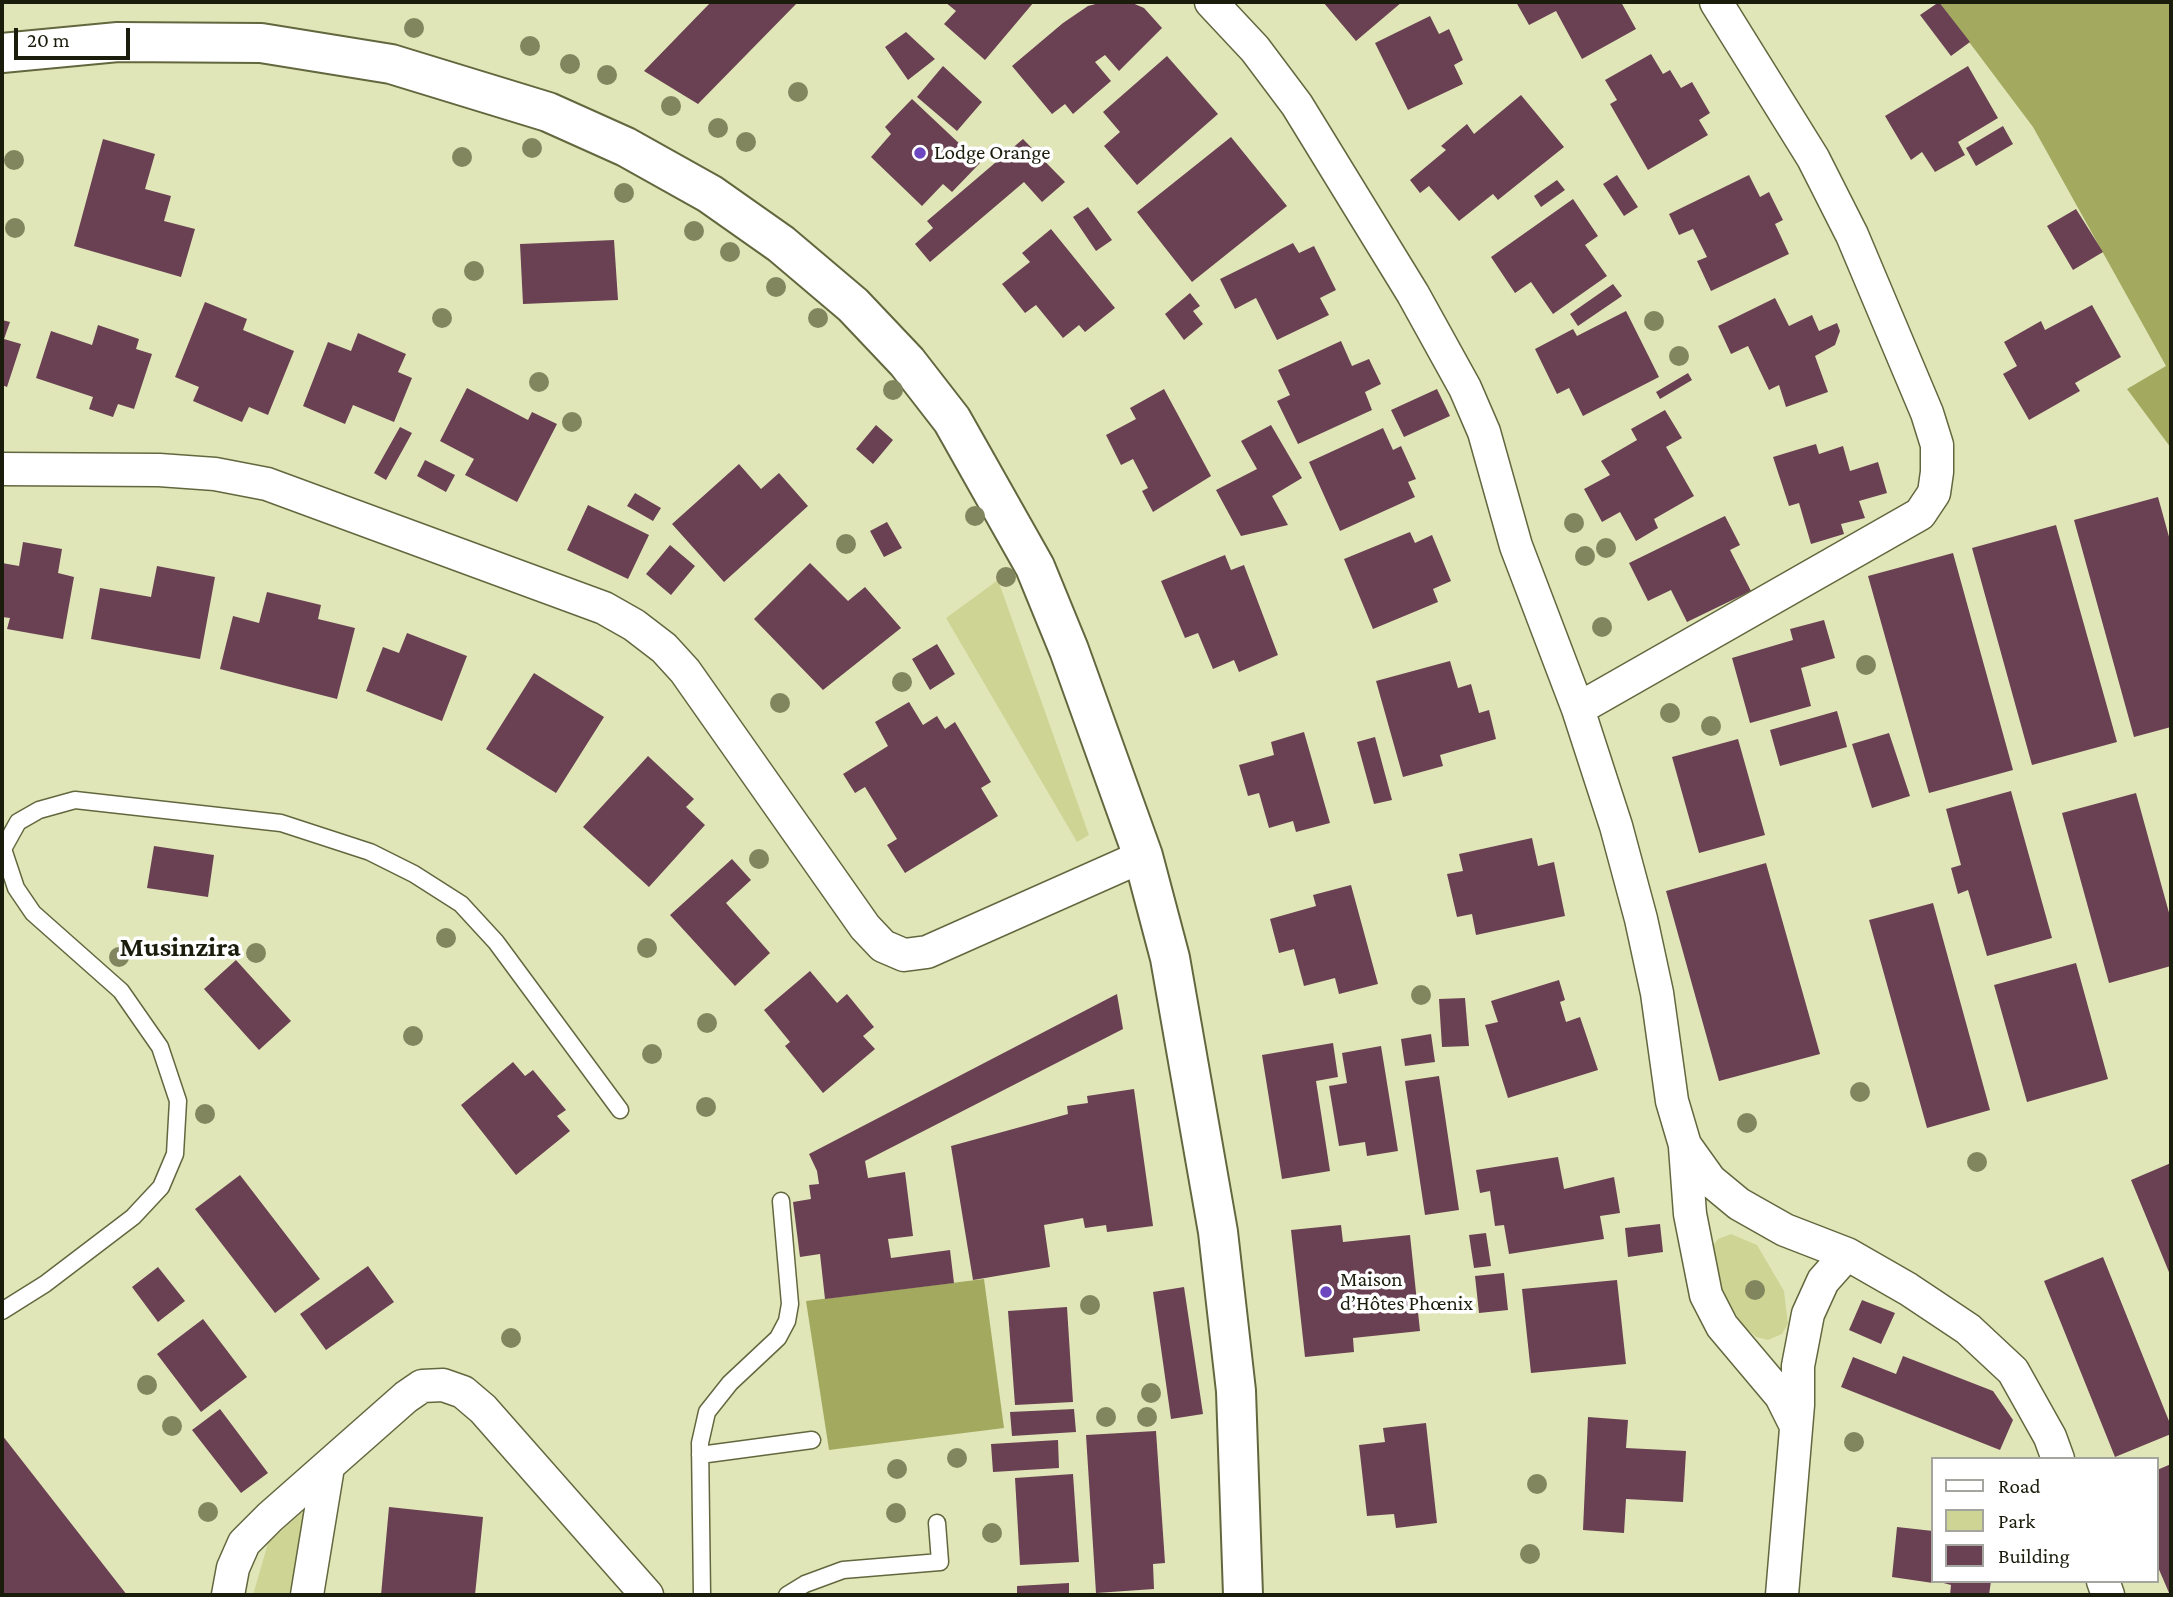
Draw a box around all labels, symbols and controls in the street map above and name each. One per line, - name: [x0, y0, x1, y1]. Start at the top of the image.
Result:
- scale bar: [18, 14, 133, 58]
- text: 20 m: [27, 28, 70, 52]
- place label: Lodge Orange: [934, 140, 1051, 166]
- marker: Lodge Orange: [912, 145, 928, 161]
- district label: Musinzira: [119, 930, 241, 964]
- place label: Maison d’Hôtes Phœnix: [1340, 1267, 1473, 1317]
- marker: Maison d’Hôtes Phœnix: [1318, 1284, 1334, 1300]
- legend: [1932, 1457, 2159, 1583]
- text: Road: [1998, 1474, 2041, 1498]
- text: Park: [1998, 1509, 2035, 1533]
- text: Building: [1998, 1544, 2070, 1568]

